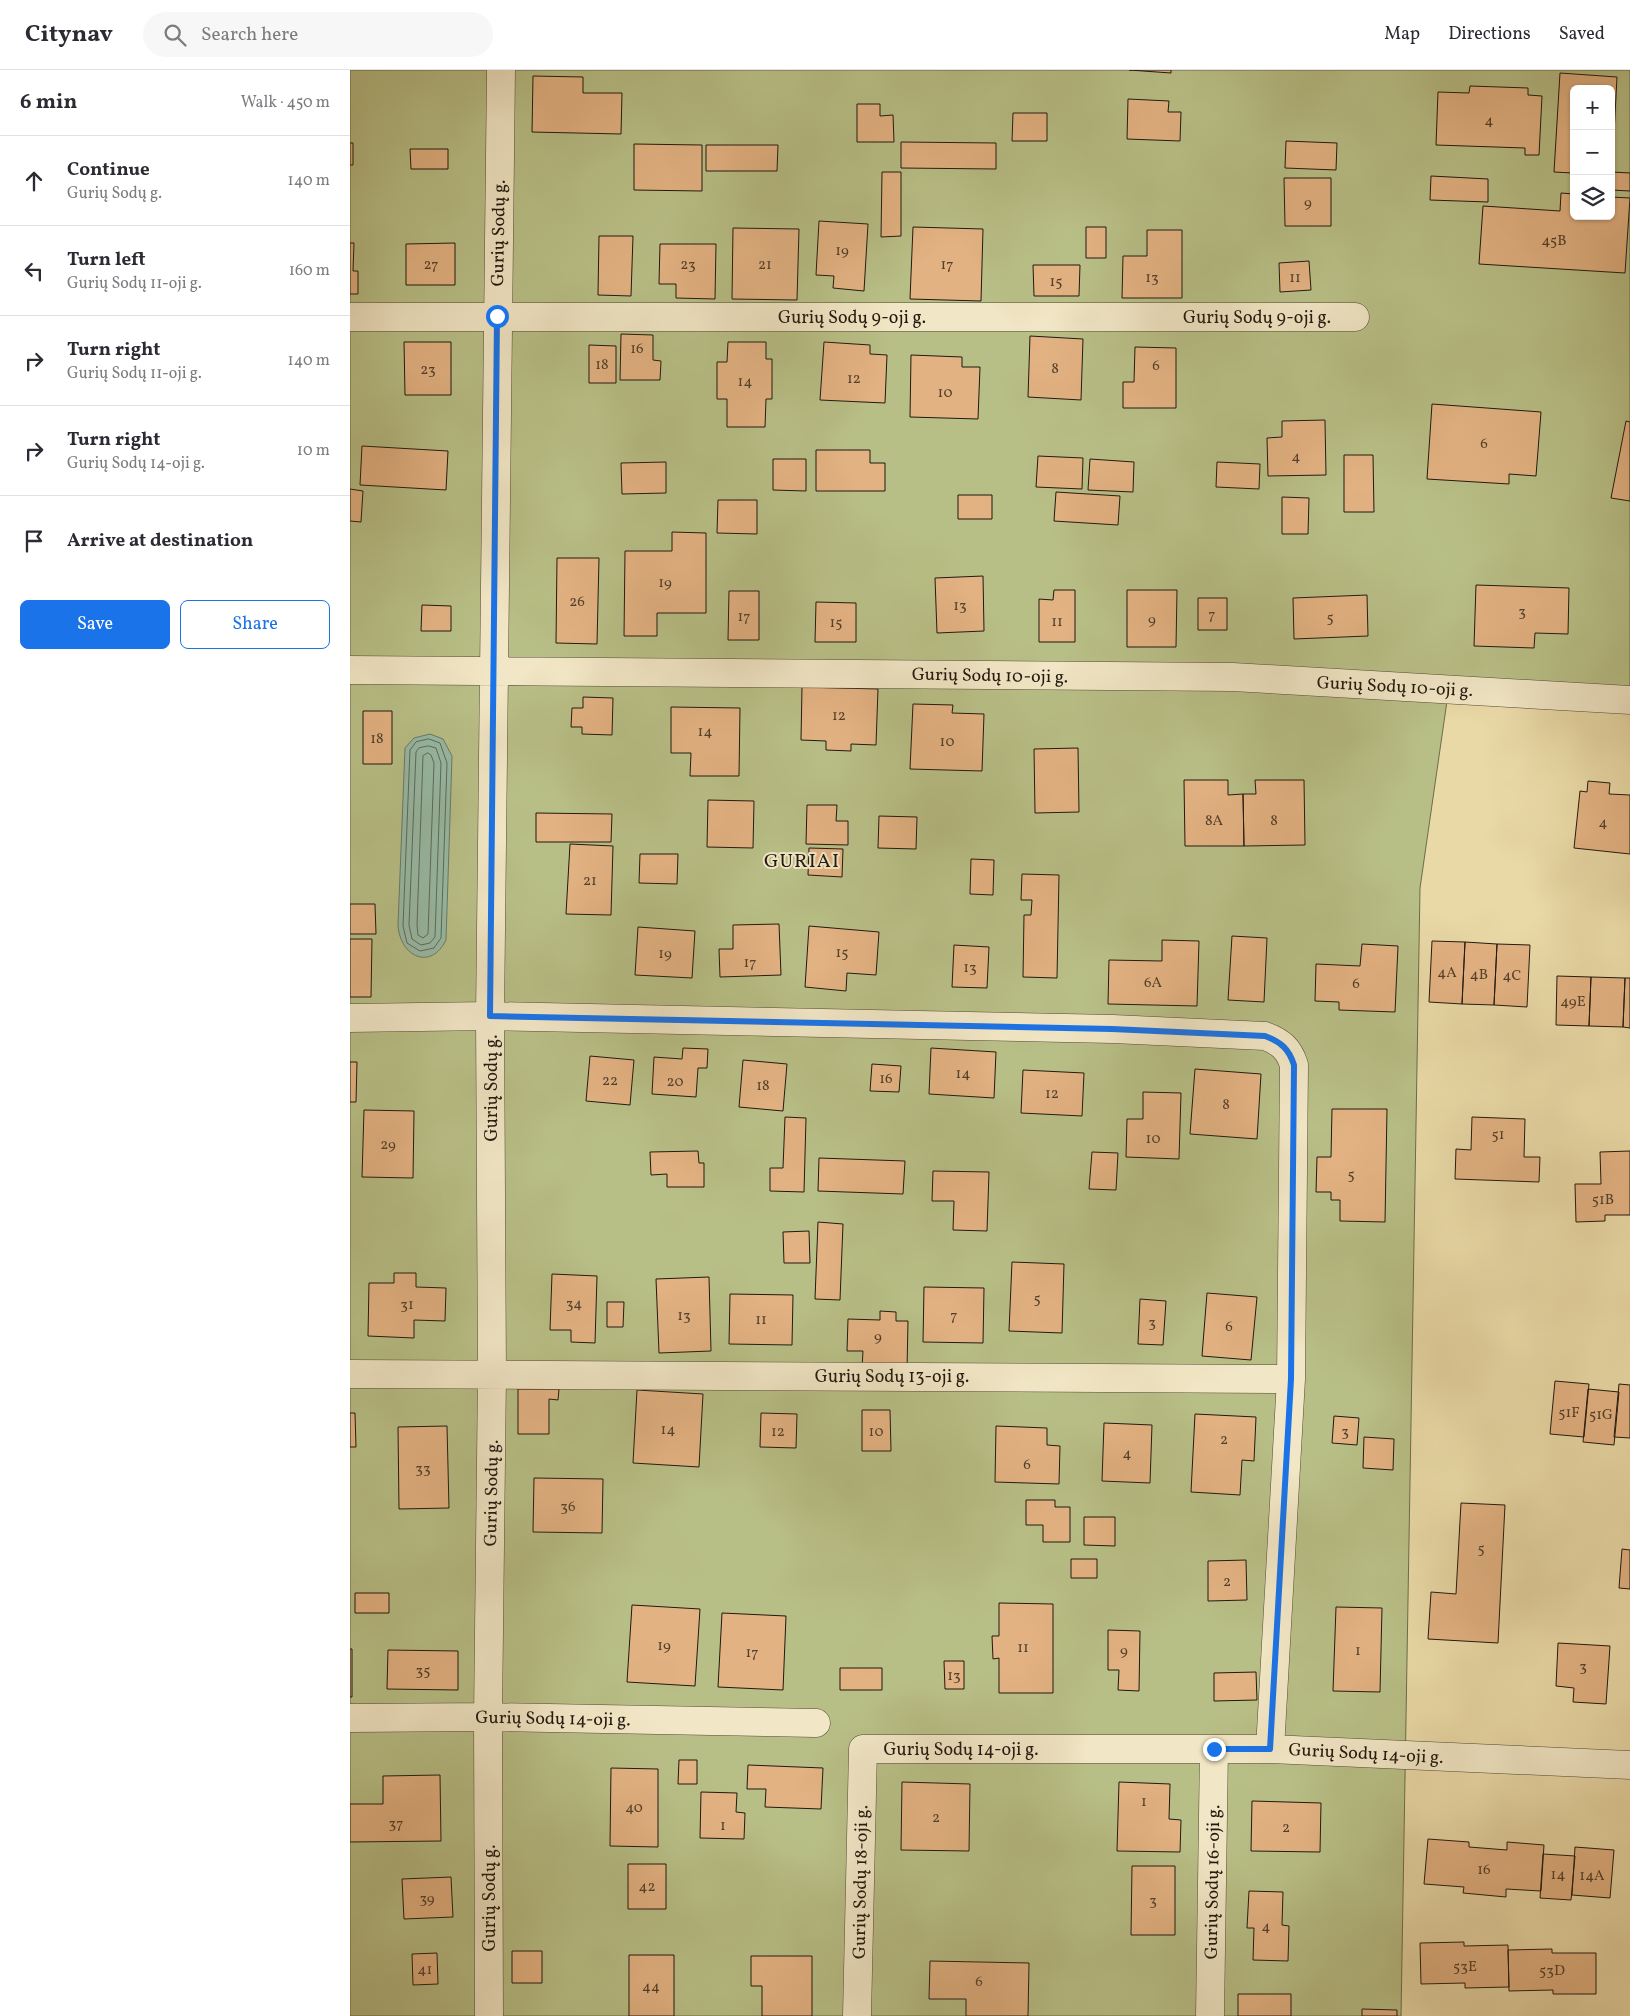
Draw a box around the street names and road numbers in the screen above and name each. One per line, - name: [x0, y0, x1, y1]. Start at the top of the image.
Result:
- street label: Gurių Sodų g.: [486, 179, 513, 287]
- street label: Gurių Sodų 9-oji g.: [778, 306, 926, 331]
- street label: Gurių Sodų 9-oji g.: [1183, 306, 1331, 331]
- street label: Gurių Sodų 10-oji g.: [912, 663, 1068, 690]
- street label: Gurių Sodų 10-oji g.: [1316, 671, 1474, 704]
- street label: Gurių Sodų g.: [480, 1035, 505, 1141]
- street label: Gurių Sodų 13-oji g.: [815, 1365, 969, 1390]
- street label: Gurių Sodų g.: [479, 1439, 506, 1547]
- street label: Gurių Sodų 14-oji g.: [475, 1706, 631, 1733]
- street label: Gurių Sodų 14-oji g.: [883, 1738, 1039, 1763]
- street label: Gurių Sodų 14-oji g.: [1288, 1738, 1444, 1771]
- street label: Gurių Sodų 16-oji g.: [1200, 1804, 1227, 1960]
- street label: Gurių Sodų 18-oji g.: [848, 1805, 875, 1959]
- street label: Gurių Sodų g.: [478, 1845, 503, 1951]

